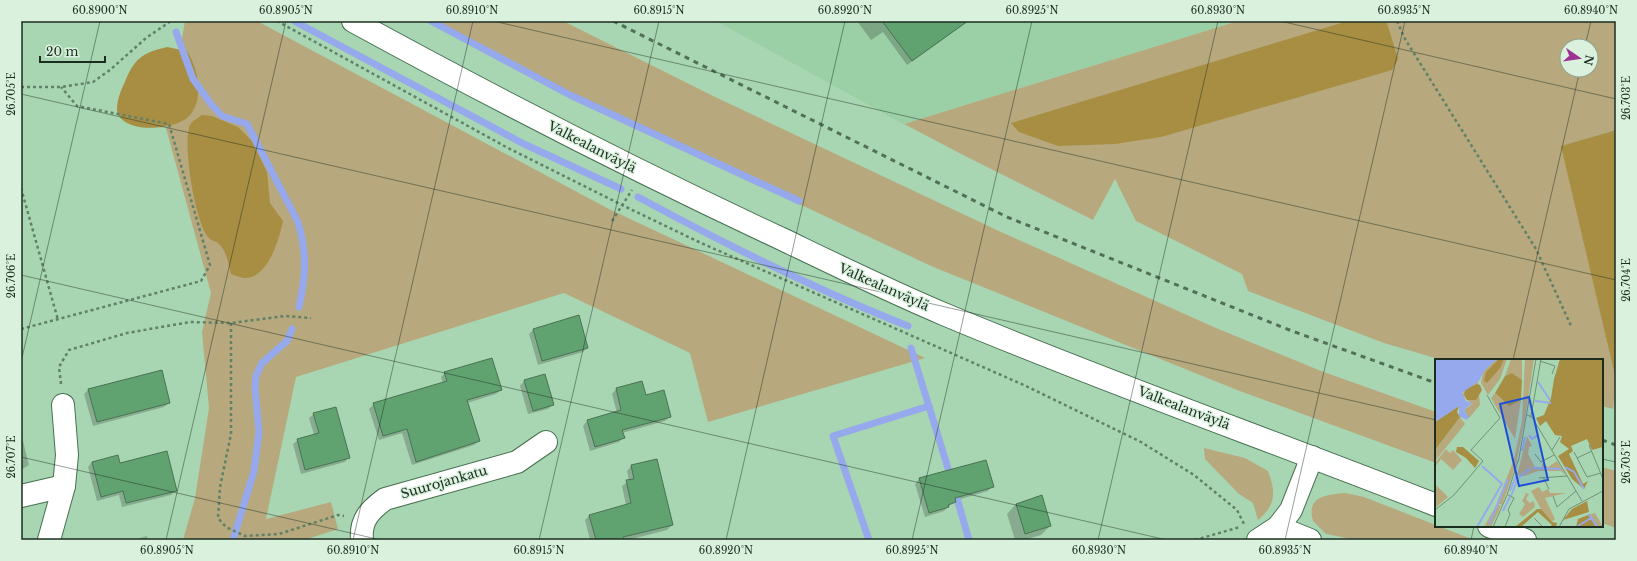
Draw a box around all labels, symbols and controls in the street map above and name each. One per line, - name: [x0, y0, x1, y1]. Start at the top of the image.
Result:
- text: 60.8900°N: [72, 4, 128, 17]
- text: 60.8905°N: [259, 4, 313, 17]
- text: 60.8910°N: [446, 4, 498, 17]
- text: 60.8915°N: [633, 4, 685, 17]
- text: 60.8920°N: [818, 4, 872, 17]
- text: 60.8925°N: [1006, 4, 1058, 17]
- text: 60.8930°N: [1191, 4, 1245, 17]
- text: 60.8935°N: [1378, 4, 1430, 17]
- text: 60.8940°N: [1564, 4, 1618, 17]
- scale bar: [40, 38, 105, 64]
- north arrow: [1559, 38, 1599, 78]
- text: 20 m: [46, 44, 78, 59]
- text: N: [1581, 54, 1597, 68]
- text: 26.705°E: [5, 72, 18, 116]
- text: 26.703°E: [1620, 76, 1633, 120]
- street label: Valkealanväylä: [544, 117, 640, 177]
- text: 26.706°E: [5, 254, 18, 298]
- text: 26.704°E: [1620, 258, 1633, 302]
- street label: Valkealanväylä: [835, 259, 933, 315]
- inset map: [1435, 359, 1603, 527]
- street label: Valkealanväylä: [1135, 382, 1233, 434]
- text: 26.707°E: [5, 435, 18, 479]
- text: 26.705°E: [1620, 440, 1633, 484]
- street label: Suurojankatu: [399, 461, 490, 502]
- text: 60.8905°N: [140, 544, 194, 557]
- text: 60.8910°N: [327, 544, 379, 557]
- text: 60.8915°N: [513, 544, 565, 557]
- text: 60.8920°N: [699, 544, 753, 557]
- text: 60.8925°N: [886, 544, 938, 557]
- text: 60.8930°N: [1072, 544, 1126, 557]
- text: 60.8935°N: [1259, 544, 1311, 557]
- text: 60.8940°N: [1444, 544, 1498, 557]

